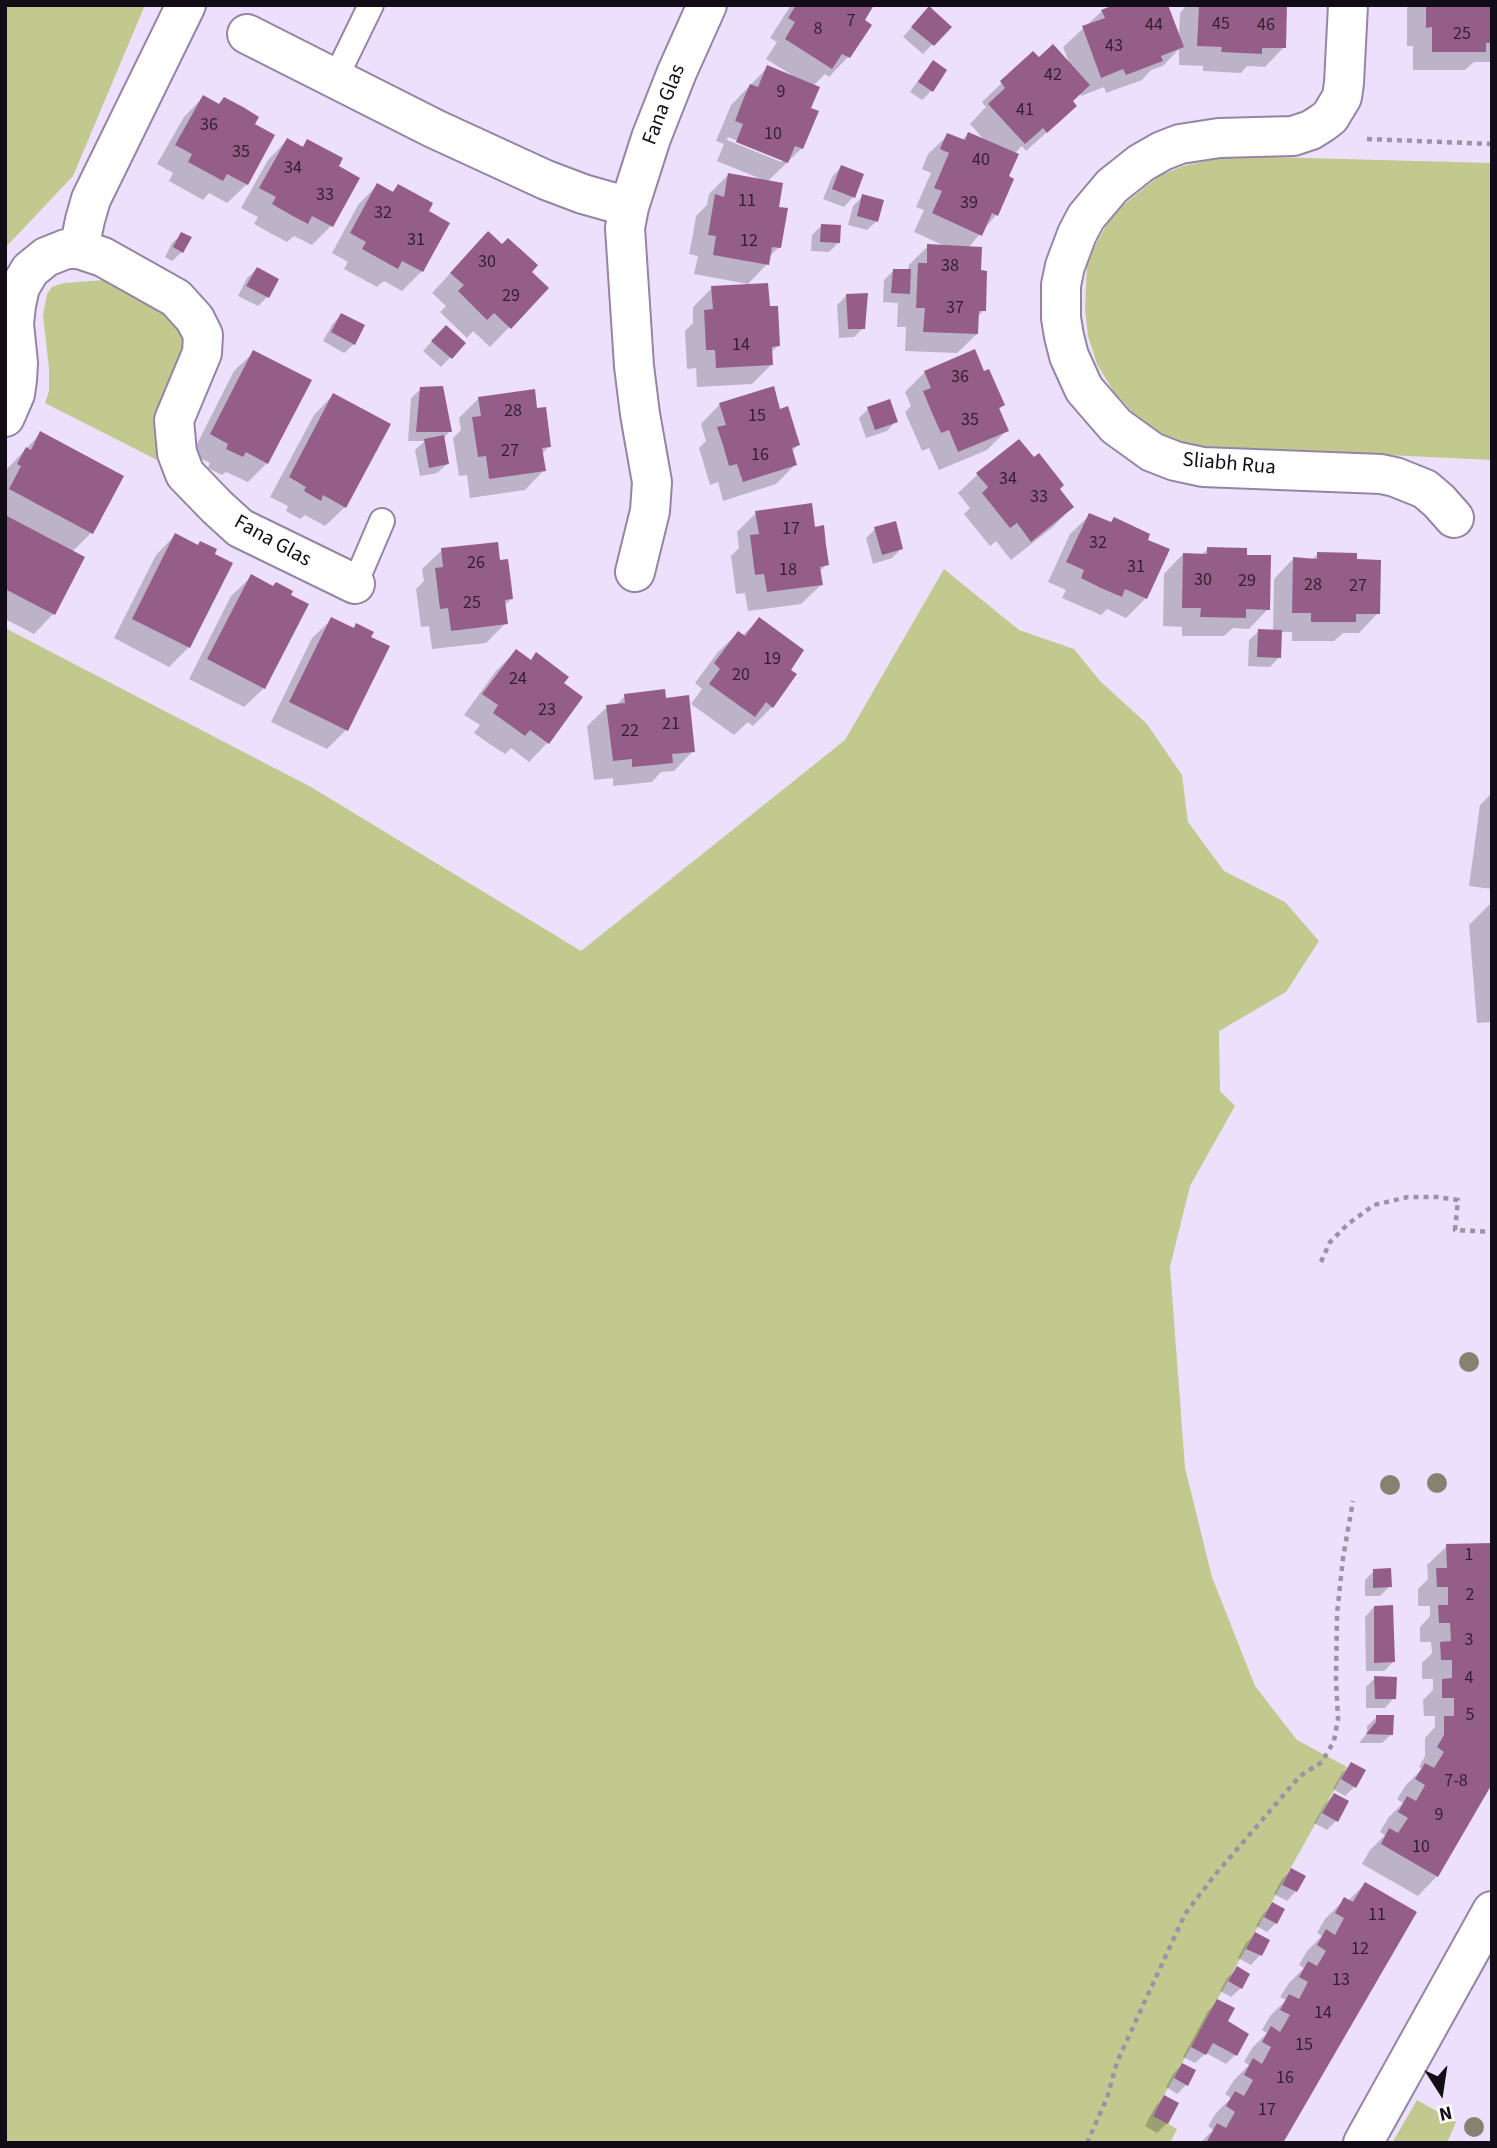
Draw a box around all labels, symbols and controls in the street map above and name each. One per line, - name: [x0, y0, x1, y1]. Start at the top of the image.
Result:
- house number: 7: [847, 11, 855, 33]
- house number: 45: [1212, 14, 1230, 36]
- house number: 44: [1145, 15, 1163, 37]
- house number: 46: [1257, 15, 1275, 37]
- house number: 8: [814, 19, 822, 41]
- house number: 25: [1453, 24, 1471, 46]
- house number: 43: [1105, 36, 1123, 58]
- street label: Fana Glas: [638, 61, 692, 149]
- house number: 42: [1044, 65, 1062, 87]
- house number: 9: [777, 82, 785, 104]
- house number: 41: [1016, 100, 1034, 122]
- house number: 36: [200, 115, 218, 137]
- house number: 10: [764, 124, 782, 146]
- house number: 35: [232, 142, 250, 164]
- house number: 40: [972, 150, 990, 172]
- house number: 34: [284, 158, 302, 180]
- house number: 33: [316, 185, 334, 207]
- house number: 11: [738, 191, 756, 213]
- house number: 39: [960, 193, 978, 215]
- house number: 32: [374, 203, 392, 225]
- house number: 31: [407, 230, 425, 252]
- house number: 12: [740, 231, 758, 253]
- house number: 30: [478, 252, 496, 274]
- house number: 38: [941, 256, 959, 278]
- house number: 29: [502, 286, 520, 308]
- house number: 37: [946, 298, 964, 320]
- house number: 14: [732, 335, 750, 357]
- house number: 36: [951, 367, 969, 389]
- house number: 28: [504, 401, 522, 423]
- house number: 15: [748, 406, 766, 428]
- house number: 35: [961, 410, 979, 432]
- house number: 27: [501, 441, 519, 463]
- house number: 16: [751, 445, 769, 467]
- street label: Sliabh Rua: [1181, 448, 1277, 482]
- house number: 34: [999, 469, 1017, 491]
- house number: 33: [1030, 487, 1048, 509]
- street label: Fana Glas: [229, 511, 315, 573]
- house number: 17: [782, 519, 800, 541]
- house number: 32: [1089, 533, 1107, 555]
- house number: 26: [467, 553, 485, 575]
- house number: 31: [1127, 557, 1145, 579]
- house number: 18: [779, 560, 797, 582]
- house number: 30: [1194, 570, 1212, 592]
- house number: 29: [1238, 571, 1256, 593]
- house number: 28: [1304, 575, 1322, 597]
- house number: 27: [1349, 576, 1367, 598]
- house number: 25: [463, 593, 481, 615]
- house number: 19: [763, 649, 781, 671]
- house number: 20: [732, 665, 750, 687]
- house number: 24: [509, 669, 527, 691]
- house number: 23: [538, 700, 556, 722]
- house number: 21: [662, 714, 680, 736]
- house number: 22: [621, 721, 639, 743]
- house number: 1: [1465, 1545, 1473, 1567]
- house number: 2: [1466, 1585, 1474, 1607]
- house number: 3: [1465, 1630, 1473, 1652]
- house number: 4: [1465, 1668, 1473, 1690]
- house number: 5: [1466, 1705, 1474, 1727]
- house number: 7-8: [1444, 1771, 1468, 1793]
- house number: 9: [1435, 1805, 1443, 1827]
- house number: 10: [1412, 1837, 1430, 1859]
- house number: 11: [1368, 1905, 1386, 1927]
- house number: 12: [1351, 1939, 1369, 1961]
- house number: 13: [1332, 1970, 1350, 1992]
- house number: 14: [1314, 2003, 1332, 2025]
- house number: 15: [1295, 2035, 1313, 2057]
- north arrow: [1406, 2057, 1476, 2127]
- house number: 16: [1276, 2068, 1294, 2090]
- text: N: [1436, 2099, 1454, 2128]
- house number: 17: [1258, 2100, 1276, 2122]

